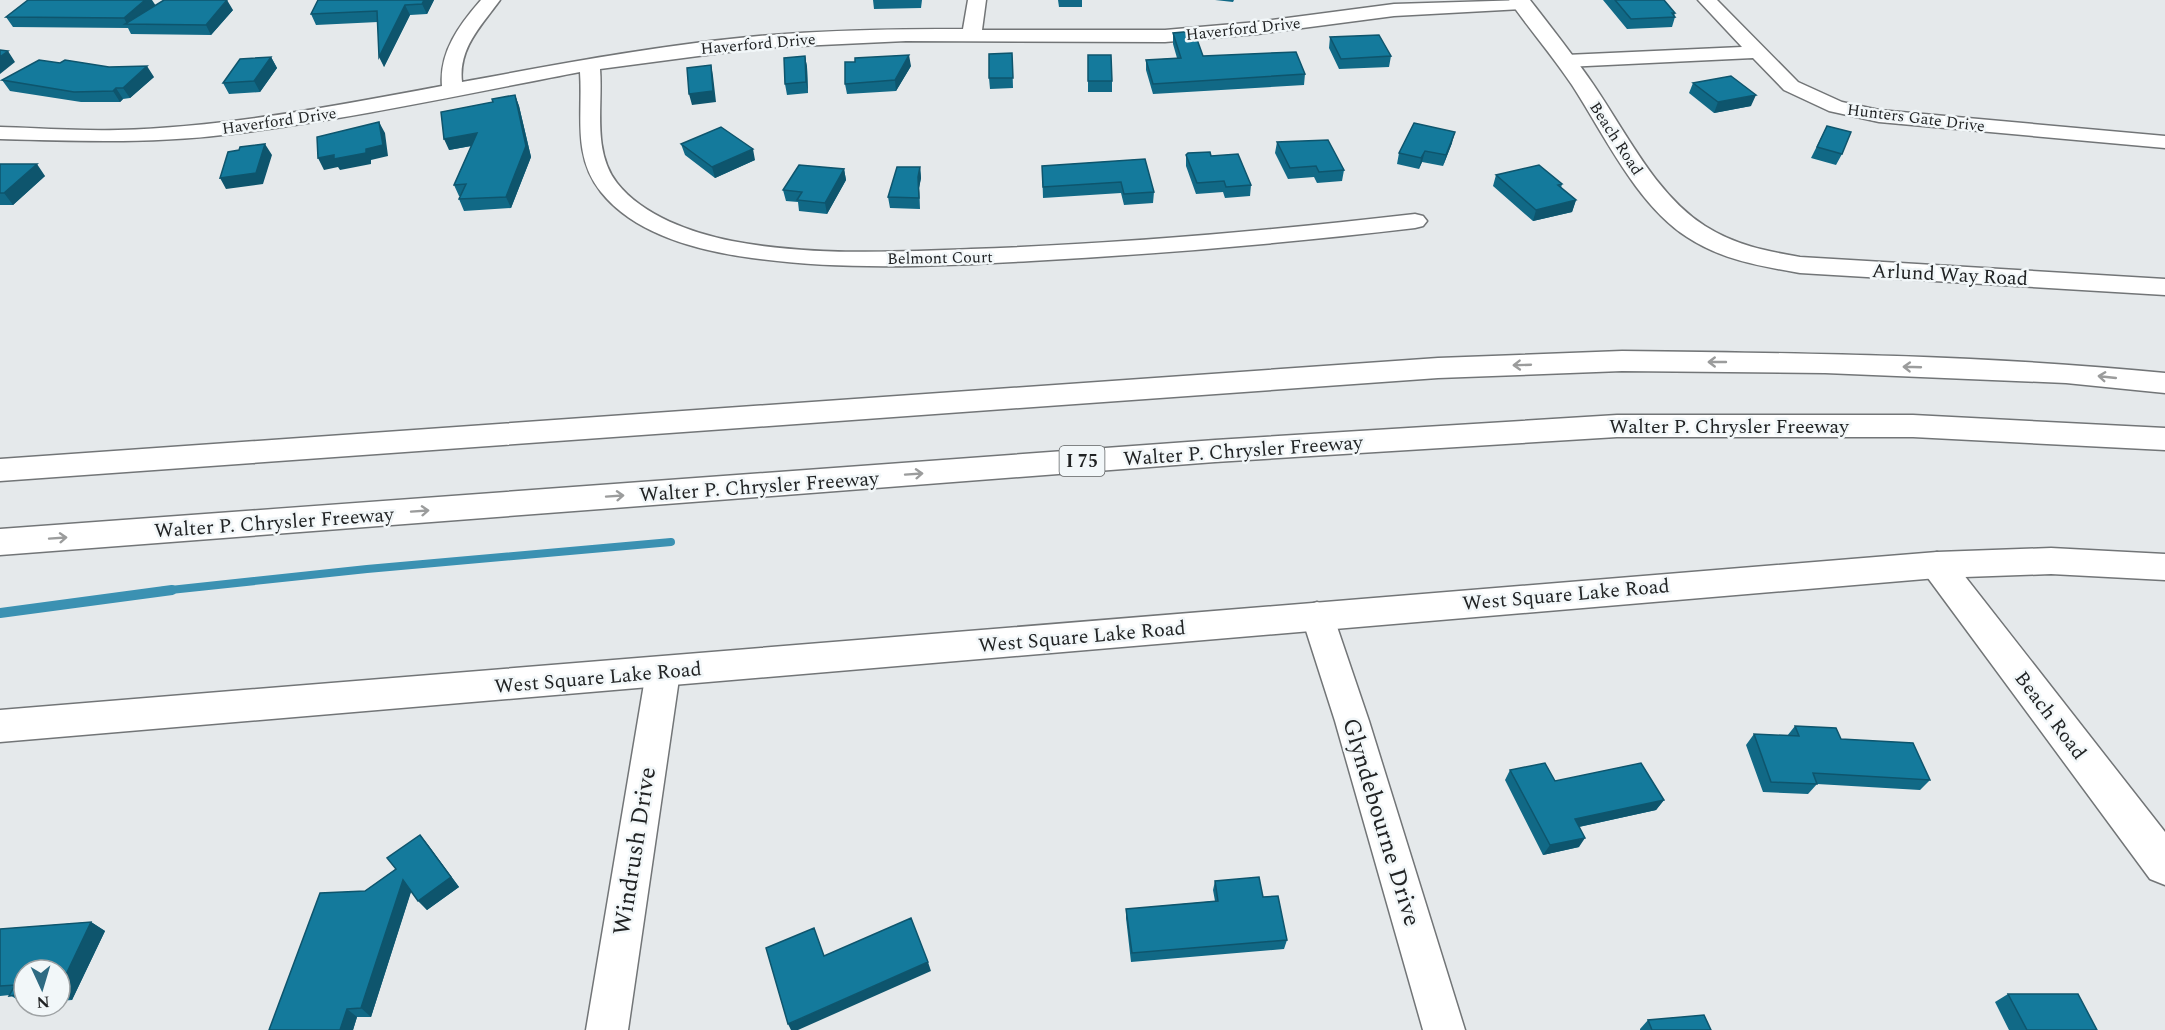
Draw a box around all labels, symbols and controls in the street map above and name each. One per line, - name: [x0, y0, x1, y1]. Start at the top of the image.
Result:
- street label: Haverford Drive: [1185, 11, 1302, 47]
- street label: Haverford Drive: [700, 27, 817, 61]
- street label: Beach Road: [1583, 97, 1649, 180]
- street label: Hunters Gate Drive: [1846, 98, 1986, 138]
- street label: Haverford Drive: [220, 101, 338, 141]
- street label: Belmont Court: [887, 245, 993, 271]
- street label: Arlund Way Road: [1871, 256, 2029, 294]
- one-way arrow: [1708, 356, 1728, 368]
- one-way arrow: [1513, 359, 1533, 371]
- one-way arrow: [1903, 361, 1923, 372]
- one-way arrow: [2097, 371, 2117, 382]
- street label: Walter P. Chrysler Freeway: [1609, 412, 1850, 442]
- street label: Walter P. Chrysler Freeway: [1122, 428, 1365, 474]
- road number: I 75: [1060, 446, 1104, 476]
- street label: Walter P. Chrysler Freeway: [638, 464, 881, 510]
- one-way arrow: [903, 468, 923, 479]
- one-way arrow: [604, 491, 624, 502]
- street label: Walter P. Chrysler Freeway: [153, 500, 396, 546]
- one-way arrow: [410, 505, 430, 516]
- one-way arrow: [48, 532, 68, 543]
- street label: West Square Lake Road: [1461, 571, 1671, 619]
- street label: West Square Lake Road: [977, 613, 1187, 661]
- street label: West Square Lake Road: [493, 654, 703, 702]
- street label: Beach Road: [2007, 665, 2094, 766]
- street label: Glyndebourne Drive: [1332, 714, 1430, 931]
- street label: Windrush Drive: [604, 764, 666, 938]
- north arrow: [12, 958, 72, 1018]
- text: N: [36, 990, 50, 1014]

